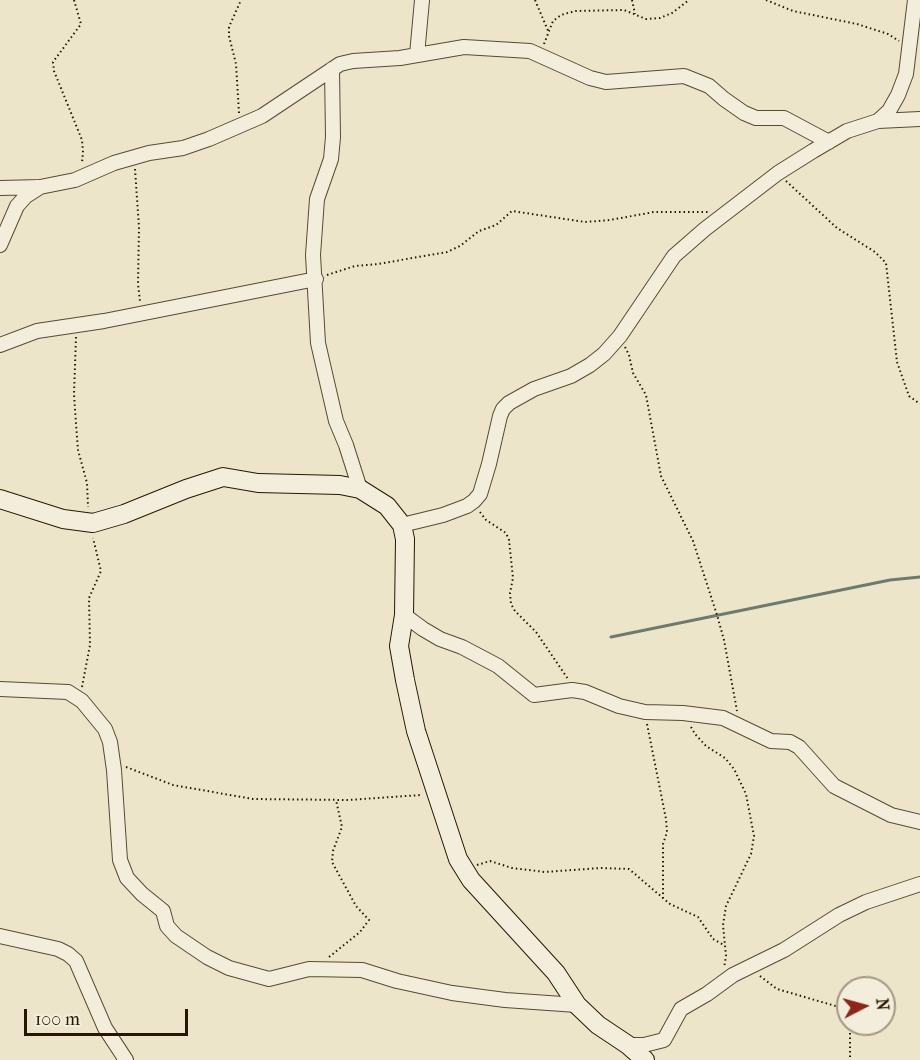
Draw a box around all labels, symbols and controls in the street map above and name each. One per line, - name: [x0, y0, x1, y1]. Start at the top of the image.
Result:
- north arrow: [836, 976, 896, 1036]
- scale bar: [27, 997, 190, 1035]
- text: N: [872, 997, 892, 1011]
- text: 100 m: [35, 1009, 80, 1030]

